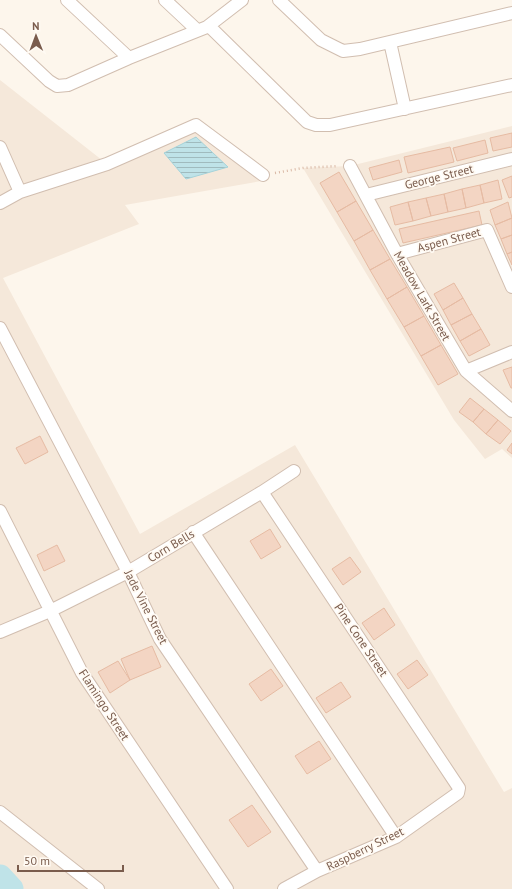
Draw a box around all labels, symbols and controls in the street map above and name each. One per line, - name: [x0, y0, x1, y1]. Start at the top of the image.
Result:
- north arrow: [16, 16, 56, 56]
- text: N: [32, 19, 40, 33]
- street label: George Street: [403, 161, 475, 192]
- street label: Aspen Street: [415, 224, 482, 255]
- street label: Meadow Lark Street: [391, 248, 454, 343]
- street label: Corn Bells: [145, 526, 197, 565]
- street label: Jade Vine Street: [121, 566, 172, 646]
- street label: Pine Cone Street: [331, 600, 391, 679]
- street label: Flamingo Street: [76, 666, 133, 743]
- street label: Raspberry Street: [324, 823, 406, 874]
- scale bar: [18, 847, 123, 873]
- text: 50 m: [24, 853, 50, 868]

